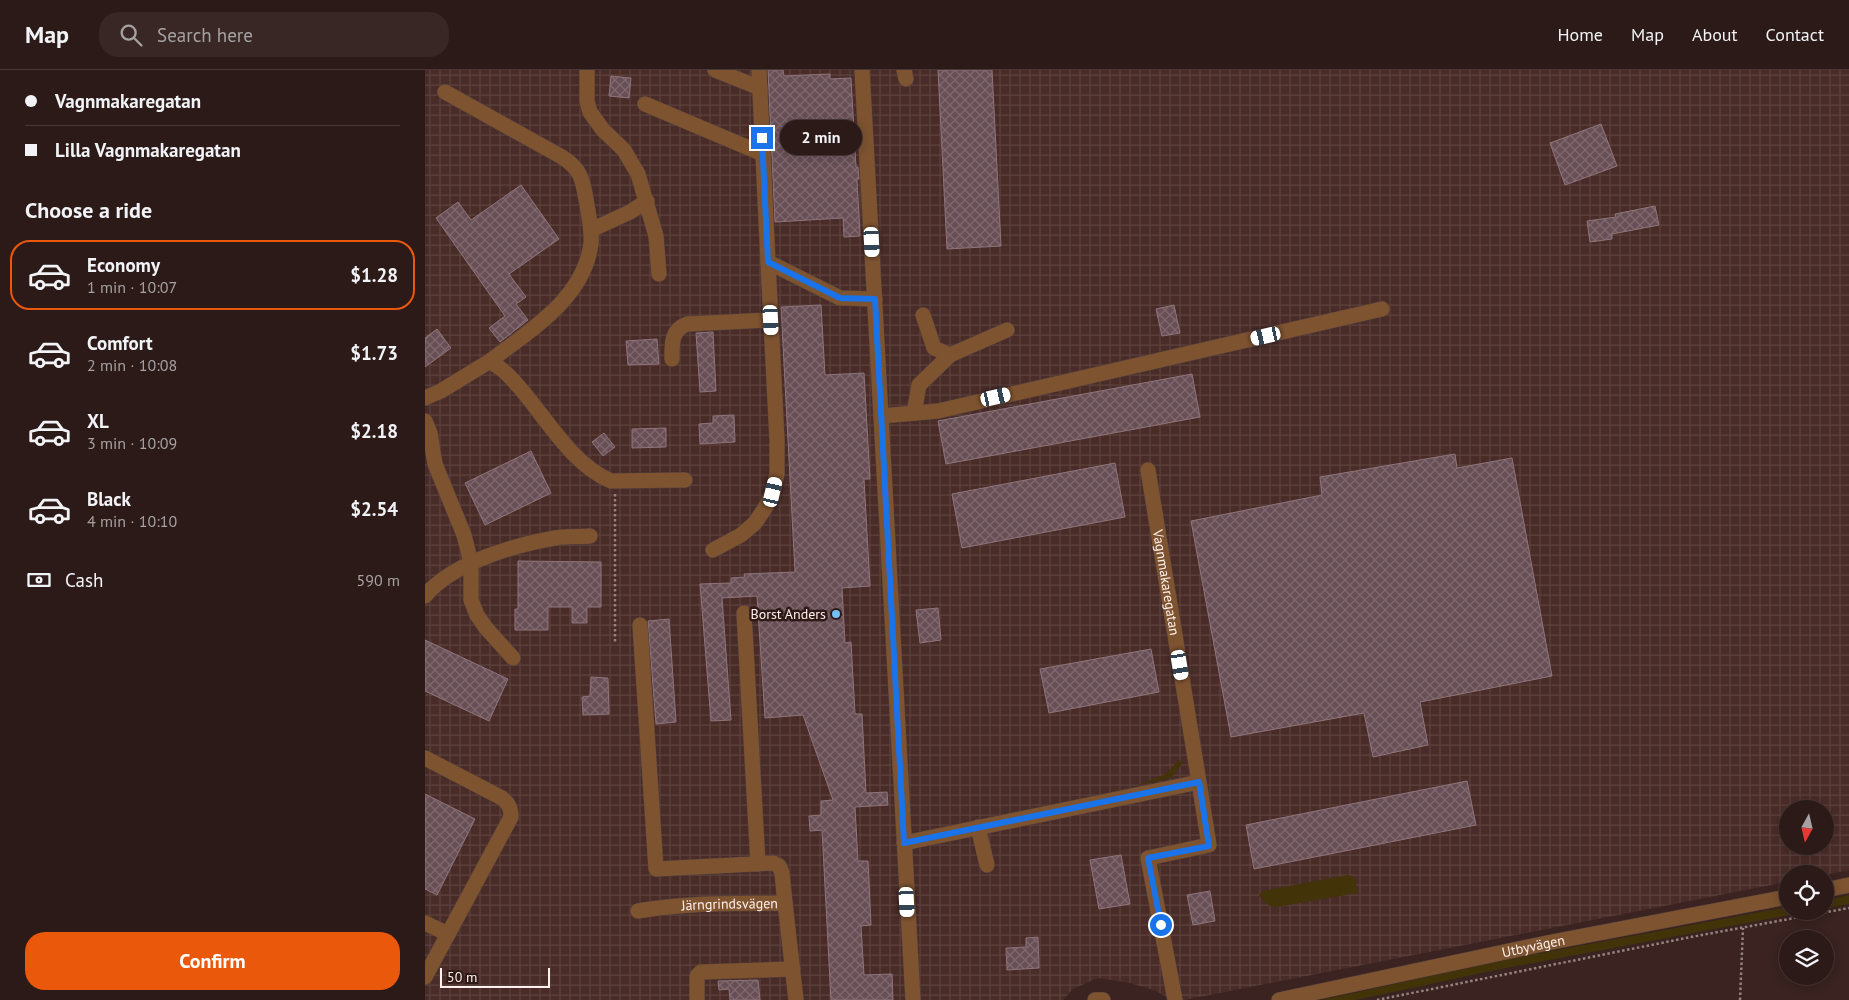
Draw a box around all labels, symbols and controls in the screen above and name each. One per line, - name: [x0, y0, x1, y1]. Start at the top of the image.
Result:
- search box: [99, 12, 449, 57]
- text: Map: [25, 19, 69, 50]
- icon: search: [117, 21, 145, 49]
- text: Search here: [157, 23, 253, 47]
- text: Home: [1557, 23, 1603, 46]
- text: Map: [1631, 23, 1664, 46]
- text: About: [1692, 23, 1738, 46]
- text: Contact: [1766, 23, 1824, 46]
- text: Vagnmakaregatan: [55, 89, 201, 113]
- callout: 2 min: [779, 120, 862, 156]
- route end: [751, 127, 773, 149]
- text: 2 min: [801, 127, 841, 147]
- text: Lilla Vagnmakaregatan: [55, 138, 241, 162]
- text: Choose a ride: [25, 196, 152, 224]
- car: [863, 227, 880, 257]
- icon: car: [27, 253, 72, 298]
- text: Economy: [87, 253, 160, 277]
- text: $1.28: [350, 263, 398, 287]
- text: 1 min · 10:07: [87, 277, 177, 297]
- car: [762, 305, 779, 335]
- car: [1249, 325, 1282, 347]
- icon: car: [27, 331, 72, 376]
- text: Comfort: [87, 331, 153, 355]
- text: $1.73: [350, 341, 398, 365]
- text: 2 min · 10:08: [87, 355, 177, 375]
- car: [979, 386, 1012, 408]
- icon: car: [27, 409, 72, 454]
- text: XL: [87, 409, 109, 433]
- text: $2.18: [350, 419, 398, 443]
- text: 3 min · 10:09: [87, 433, 177, 453]
- car: [762, 476, 783, 508]
- icon: car: [27, 487, 72, 532]
- text: Black: [87, 487, 131, 511]
- text: $2.54: [350, 497, 398, 521]
- text: 4 min · 10:10: [87, 511, 177, 531]
- street label: Vagnmakaregatan: [1149, 527, 1184, 637]
- icon: cash: [25, 566, 53, 594]
- text: Cash: [65, 568, 103, 592]
- text: 590 m: [357, 570, 400, 590]
- place label: Borst Anders: [750, 605, 826, 623]
- marker: Borst Anders: [830, 608, 842, 620]
- car: [1170, 649, 1189, 681]
- north arrow: [1779, 800, 1834, 855]
- map controls: [1779, 800, 1834, 985]
- button: locate: [1779, 865, 1834, 920]
- car: [898, 887, 915, 917]
- street label: Järngrindsvägen: [680, 894, 778, 915]
- route start: [1150, 914, 1172, 936]
- button: layers: [1779, 930, 1834, 985]
- street label: Utbyvägen: [1500, 931, 1566, 961]
- button: Confirm: [25, 932, 400, 990]
- scale bar: [440, 965, 550, 988]
- text: 50 m: [447, 968, 477, 986]

